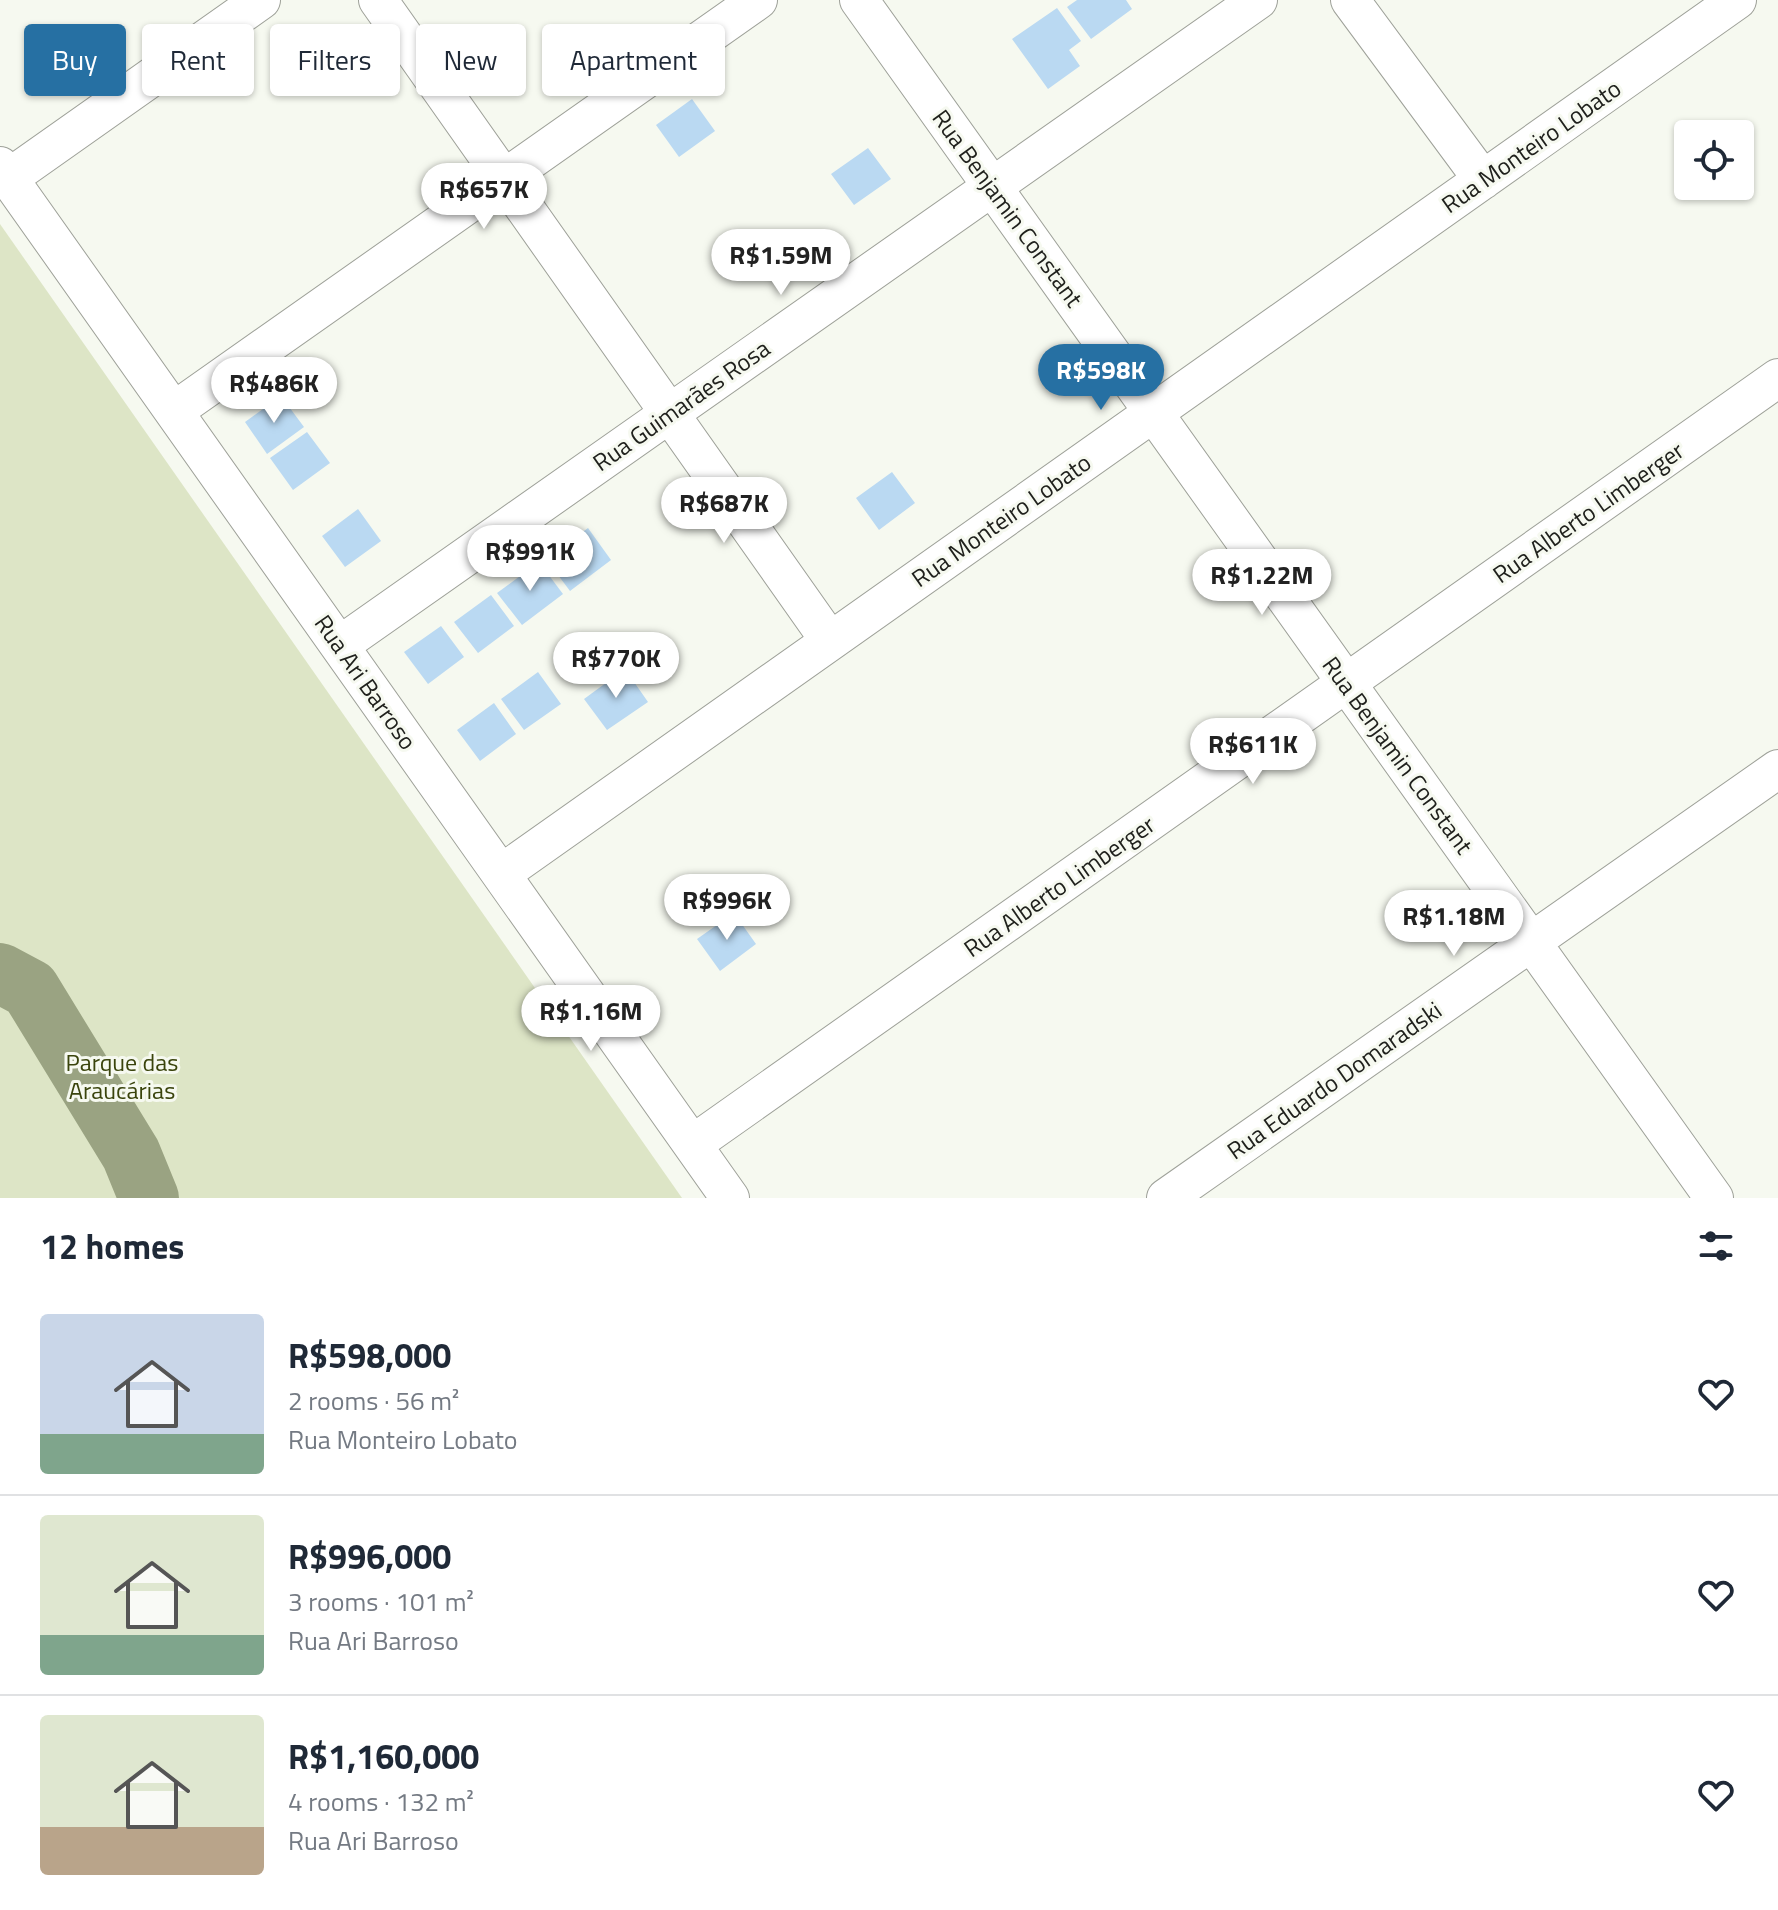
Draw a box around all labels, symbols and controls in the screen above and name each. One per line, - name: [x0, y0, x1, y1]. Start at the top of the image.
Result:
- chip: Buy: [24, 24, 126, 96]
- chip: Rent: [142, 24, 254, 96]
- chip: Filters: [270, 24, 400, 96]
- chip: New: [416, 24, 526, 96]
- chip: Apartment: [542, 24, 725, 96]
- street label: Rua Monteiro Lobato: [1434, 70, 1628, 222]
- street label: Rua Benjamin Constant: [924, 102, 1092, 315]
- map controls: [1674, 120, 1754, 200]
- button: locate: [1674, 120, 1754, 200]
- pin: R$657K: [419, 163, 549, 231]
- text: R$657K: [439, 169, 529, 208]
- pin: R$1.59M: [707, 229, 855, 297]
- text: R$1.59M: [729, 235, 833, 274]
- street label: Rua Guimarães Rosa: [585, 330, 777, 480]
- pin: R$598K: [1036, 344, 1166, 412]
- text: R$598K: [1056, 350, 1146, 389]
- pin: R$486K: [209, 357, 339, 425]
- text: R$486K: [229, 363, 319, 402]
- street label: Rua Alberto Limberger: [1485, 432, 1691, 592]
- street label: Rua Monteiro Lobato: [904, 444, 1098, 596]
- pin: R$687K: [659, 477, 789, 545]
- text: R$687K: [679, 483, 769, 522]
- pin: R$991K: [465, 525, 595, 593]
- text: R$991K: [485, 531, 575, 570]
- pin: R$1.22M: [1188, 549, 1336, 617]
- text: R$1.22M: [1210, 555, 1314, 594]
- street label: Rua Ari Barroso: [306, 607, 426, 757]
- pin: R$770K: [551, 632, 681, 700]
- text: R$770K: [571, 638, 661, 677]
- street label: Rua Benjamin Constant: [1314, 649, 1482, 862]
- pin: R$611K: [1188, 718, 1318, 786]
- text: R$611K: [1208, 724, 1298, 763]
- street label: Rua Alberto Limberger: [956, 806, 1162, 966]
- pin: R$996K: [662, 874, 792, 942]
- text: R$996K: [682, 880, 772, 919]
- pin: R$1.18M: [1380, 890, 1528, 958]
- text: R$1.18M: [1402, 896, 1506, 935]
- pin: R$1.16M: [517, 985, 665, 1053]
- text: R$1.16M: [539, 991, 643, 1030]
- street label: Rua Eduardo Domaradski: [1219, 992, 1449, 1168]
- park label: Parque das Araucárias: [66, 1044, 178, 1108]
- text: 12 homes: [40, 1220, 184, 1272]
- icon: filters: [1694, 1224, 1738, 1268]
- text: R$598,000: [288, 1329, 451, 1381]
- icon: home: [104, 1346, 200, 1442]
- icon: heart: [1694, 1372, 1738, 1416]
- text: 2 rooms · 56 m²: [288, 1381, 459, 1420]
- text: Rua Monteiro Lobato: [288, 1420, 518, 1459]
- text: R$996,000: [288, 1530, 451, 1582]
- icon: home: [104, 1547, 200, 1643]
- icon: heart: [1694, 1573, 1738, 1617]
- text: 3 rooms · 101 m²: [288, 1582, 474, 1621]
- text: Rua Ari Barroso: [288, 1621, 459, 1660]
- text: R$1,160,000: [288, 1730, 479, 1782]
- icon: home: [104, 1747, 200, 1843]
- icon: heart: [1694, 1773, 1738, 1817]
- text: 4 rooms · 132 m²: [288, 1782, 474, 1821]
- text: Rua Ari Barroso: [288, 1821, 459, 1860]

